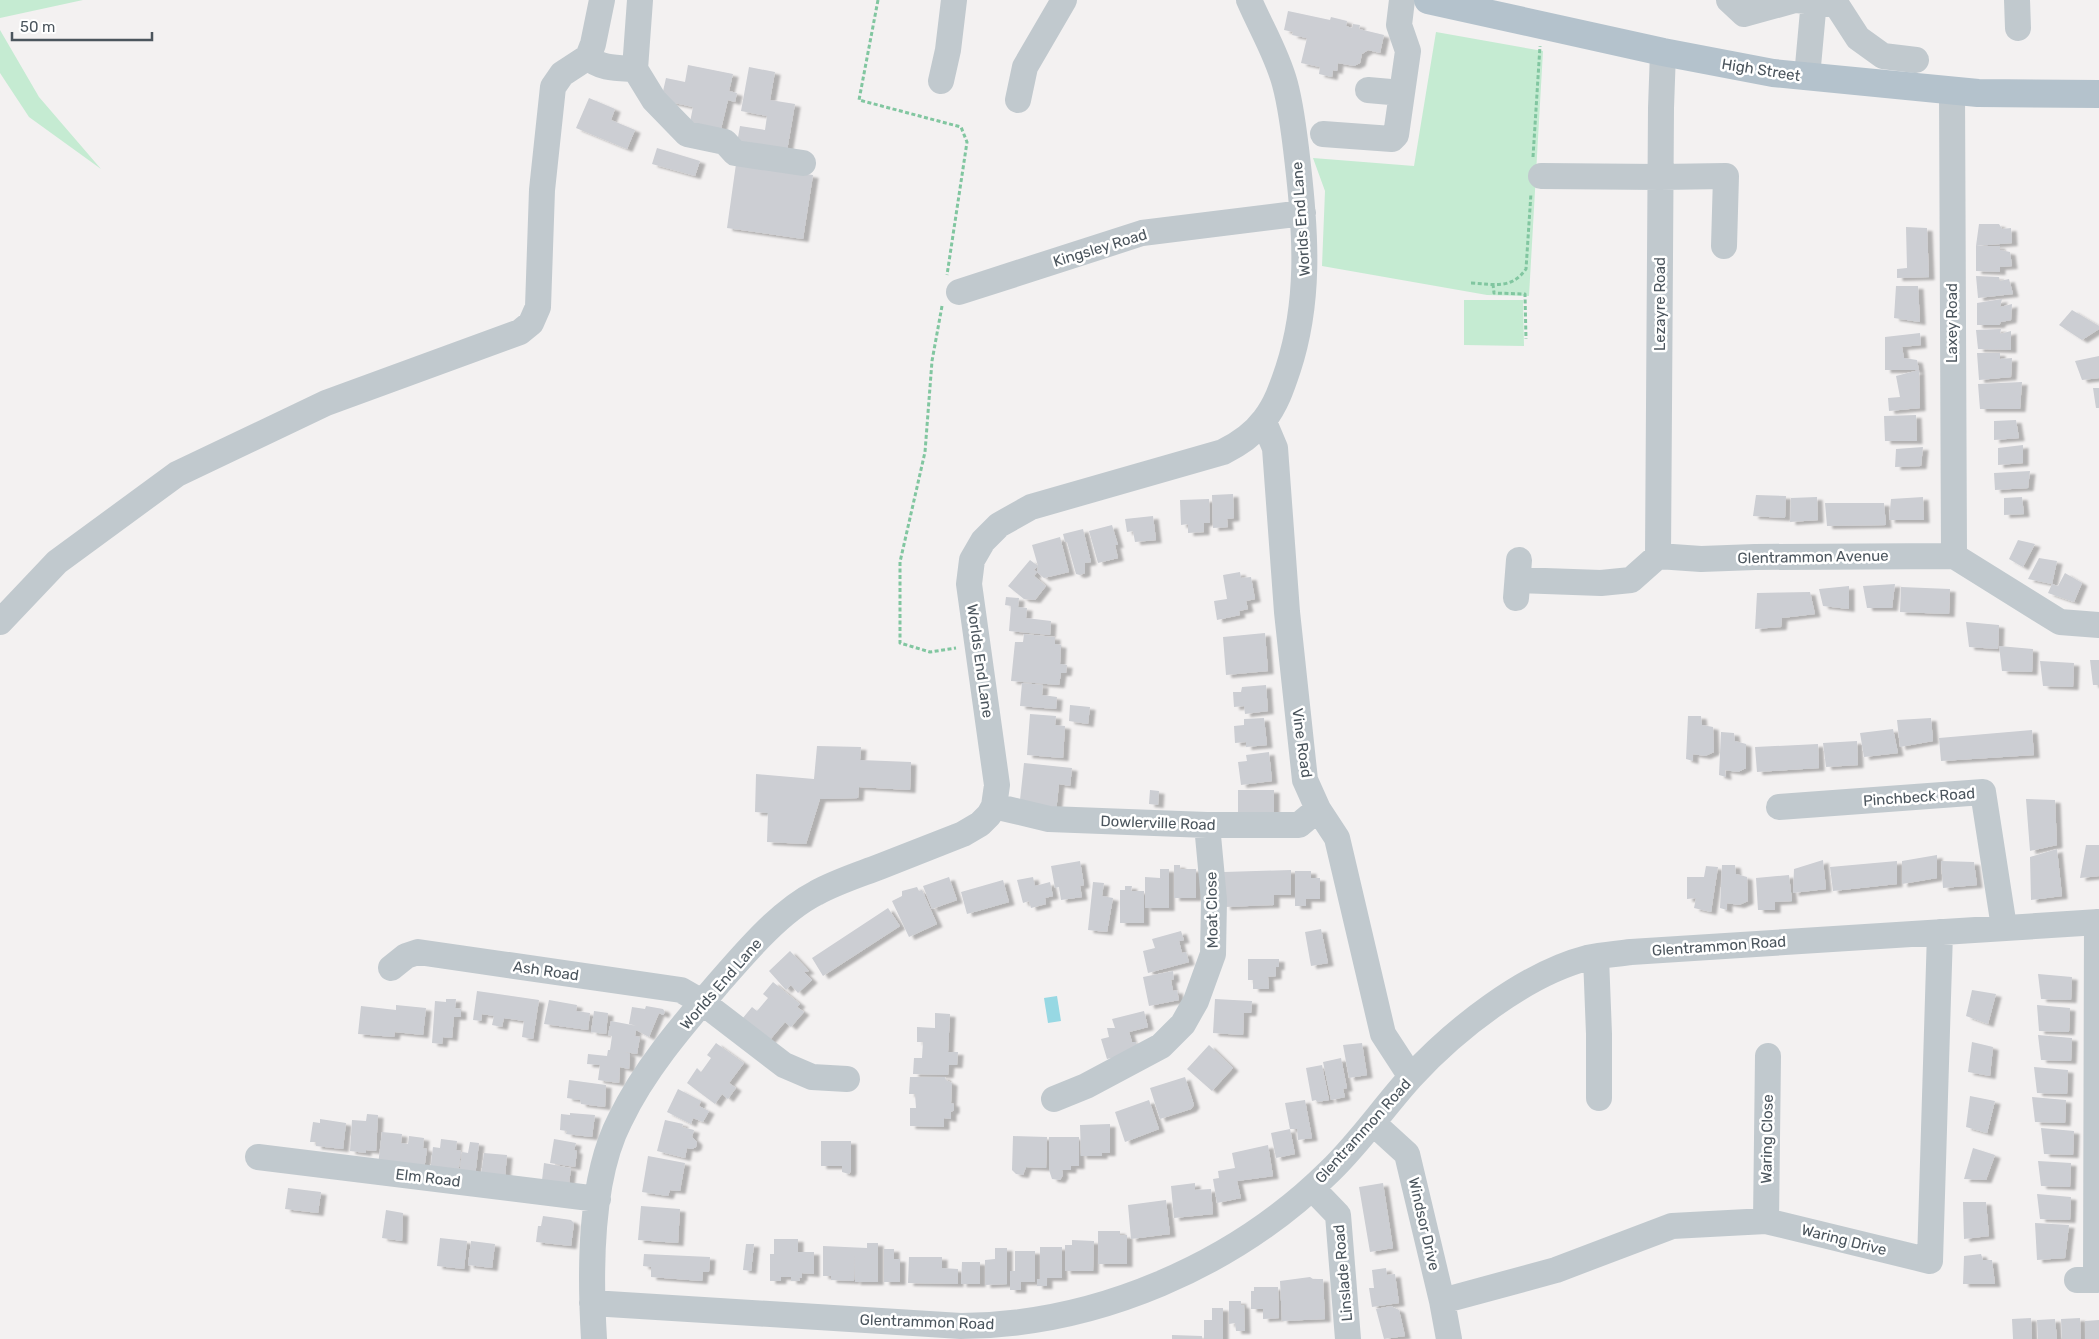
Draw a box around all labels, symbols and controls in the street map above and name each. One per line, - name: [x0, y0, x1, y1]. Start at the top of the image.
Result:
- scale bar: [12, 10, 152, 42]
- text: 50 m: [20, 18, 55, 36]
- street label: High Street: [1720, 55, 1802, 85]
- street label: Worlds End Lane: [1288, 161, 1314, 277]
- street label: Kingsley Road: [1051, 225, 1149, 271]
- street label: Lezayre Road: [1651, 257, 1669, 351]
- street label: Laxey Road: [1943, 283, 1961, 363]
- street label: Glentrammon Avenue: [1737, 547, 1889, 567]
- street label: Worlds End Lane: [963, 603, 997, 719]
- street label: Vine Road: [1288, 707, 1316, 779]
- street label: Pinchbeck Road: [1862, 784, 1976, 810]
- street label: Dowlerville Road: [1100, 812, 1216, 834]
- street label: Moat Close: [1202, 872, 1222, 948]
- street label: Glentrammon Road: [1651, 932, 1787, 960]
- street label: Worlds End Lane: [677, 935, 765, 1033]
- street label: Ash Road: [512, 957, 580, 985]
- street label: Glentrammon Road: [1311, 1075, 1415, 1187]
- street label: Waring Close: [1757, 1094, 1777, 1184]
- street label: Elm Road: [394, 1165, 462, 1191]
- street label: Windsor Drive: [1405, 1176, 1443, 1272]
- street label: Waring Drive: [1800, 1221, 1888, 1259]
- street label: Linslade Road: [1330, 1224, 1356, 1322]
- street label: Glentrammon Road: [859, 1311, 995, 1333]

